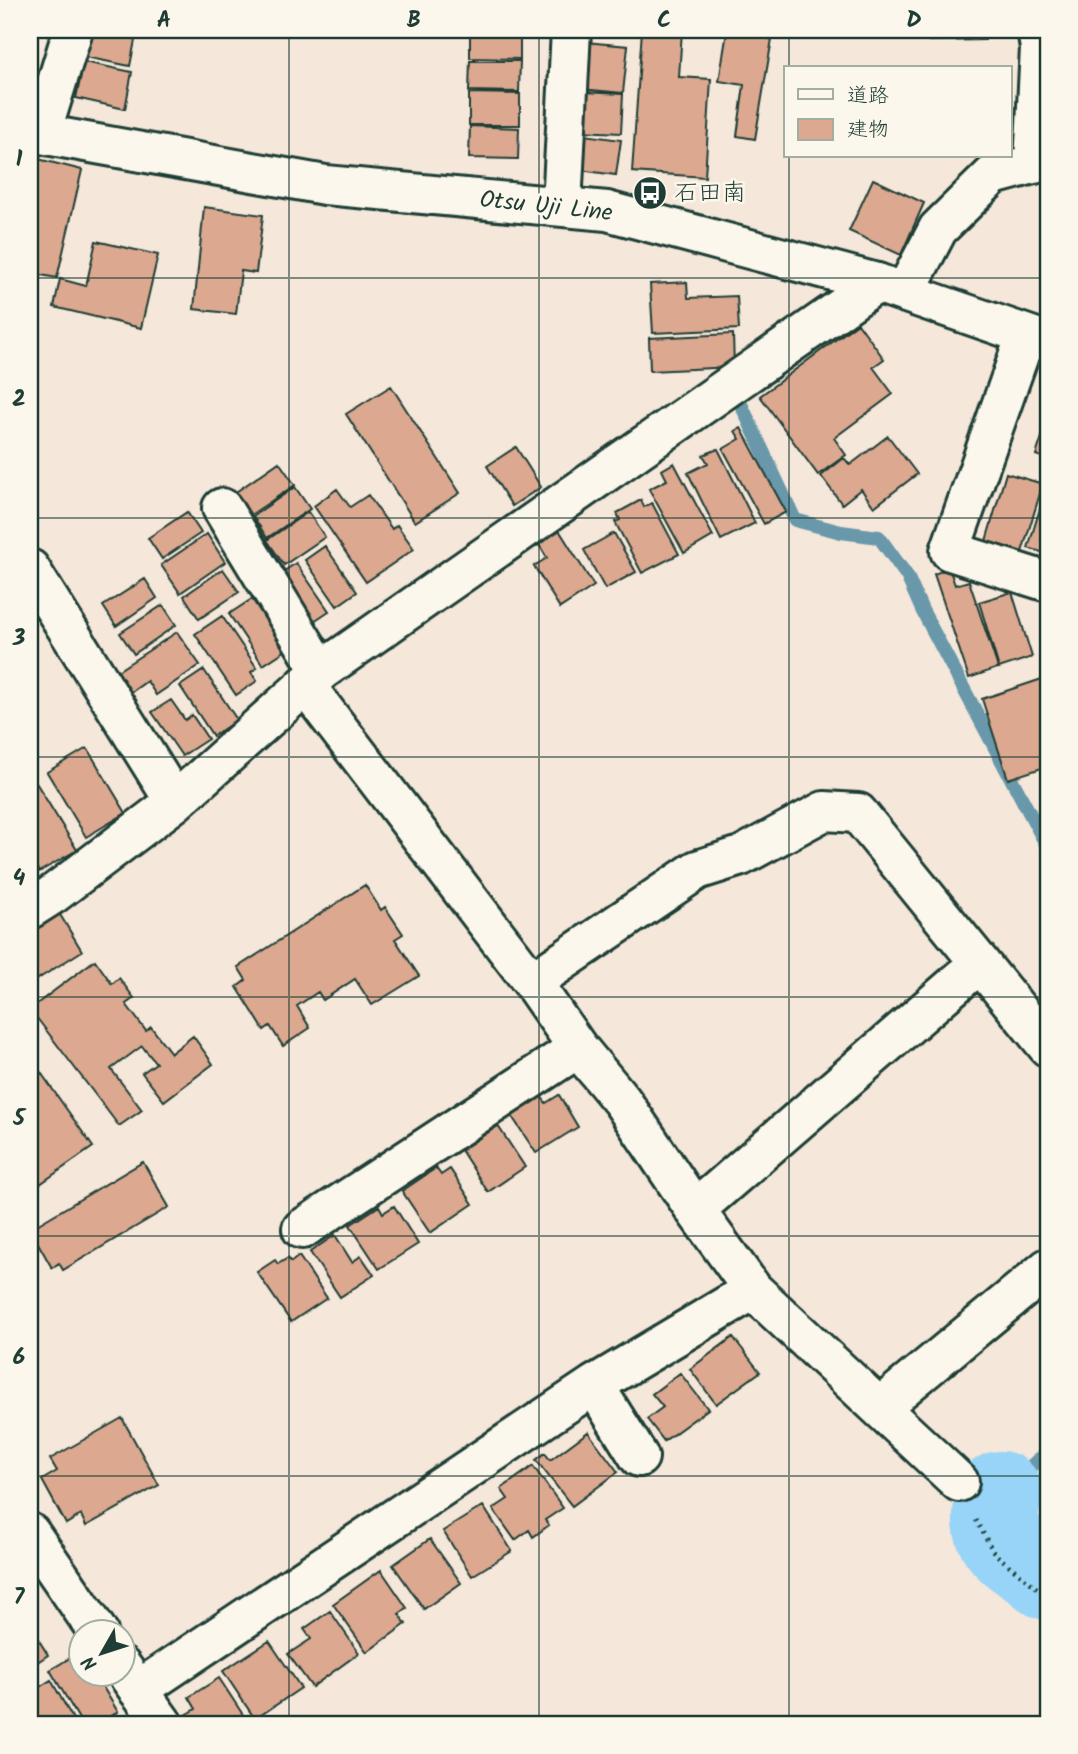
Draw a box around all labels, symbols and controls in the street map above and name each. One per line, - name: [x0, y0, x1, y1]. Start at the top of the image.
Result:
- text: A: [157, 3, 171, 39]
- text: B: [407, 3, 421, 39]
- text: C: [657, 3, 671, 39]
- text: D: [906, 3, 922, 39]
- legend: [784, 66, 1012, 158]
- text: 道路: [847, 80, 889, 113]
- text: 建物: [847, 114, 889, 147]
- text: 1: [16, 142, 23, 178]
- bus stop icon: 石田南: [631, 174, 669, 212]
- place label: 石田南: [674, 174, 746, 213]
- street label: Otsu Uji Line: [478, 181, 615, 233]
- text: 2: [12, 382, 26, 418]
- text: 3: [12, 621, 26, 657]
- text: 4: [13, 861, 26, 897]
- text: 5: [12, 1101, 27, 1137]
- text: 6: [13, 1340, 25, 1376]
- text: 7: [14, 1580, 26, 1616]
- north arrow: [66, 1618, 136, 1688]
- text: N: [75, 1648, 106, 1677]

